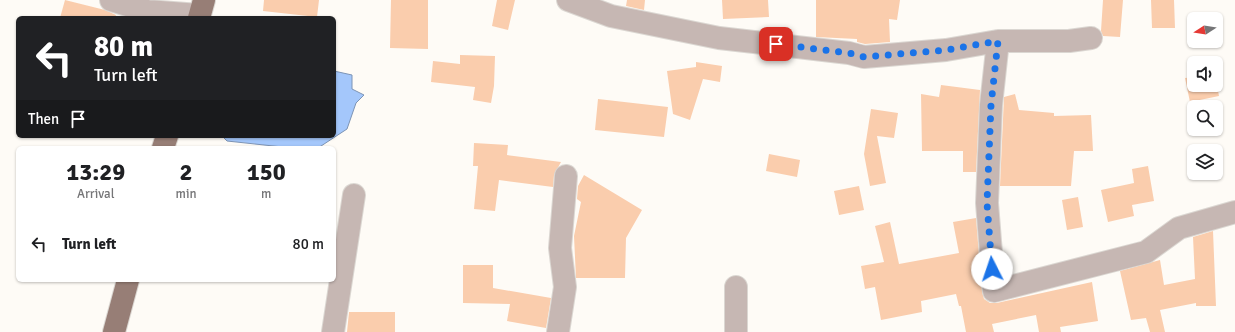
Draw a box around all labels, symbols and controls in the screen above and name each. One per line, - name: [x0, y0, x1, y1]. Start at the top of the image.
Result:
- north arrow: [1187, 12, 1223, 48]
- map controls: [1187, 12, 1223, 180]
- pin: [759, 27, 793, 61]
- text: 80 m: [94, 30, 153, 64]
- icon: left: [28, 32, 80, 84]
- icon: arrive: [765, 33, 787, 55]
- button: sound: [1187, 56, 1223, 92]
- text: Turn left: [94, 64, 157, 86]
- button: search: [1187, 100, 1223, 136]
- icon: arrive: [67, 108, 89, 130]
- text: Then: [28, 110, 59, 128]
- button: layers: [1187, 144, 1223, 180]
- text: 13:29: [66, 157, 125, 187]
- text: 2: [180, 157, 192, 187]
- text: 150: [247, 157, 286, 187]
- text: Arrival: [77, 186, 114, 202]
- text: min: [176, 186, 197, 202]
- text: m: [261, 186, 271, 202]
- icon: left: [28, 233, 50, 255]
- text: Turn left: [62, 235, 116, 253]
- text: 80 m: [293, 235, 324, 253]
- position arrow: [971, 248, 1013, 290]

